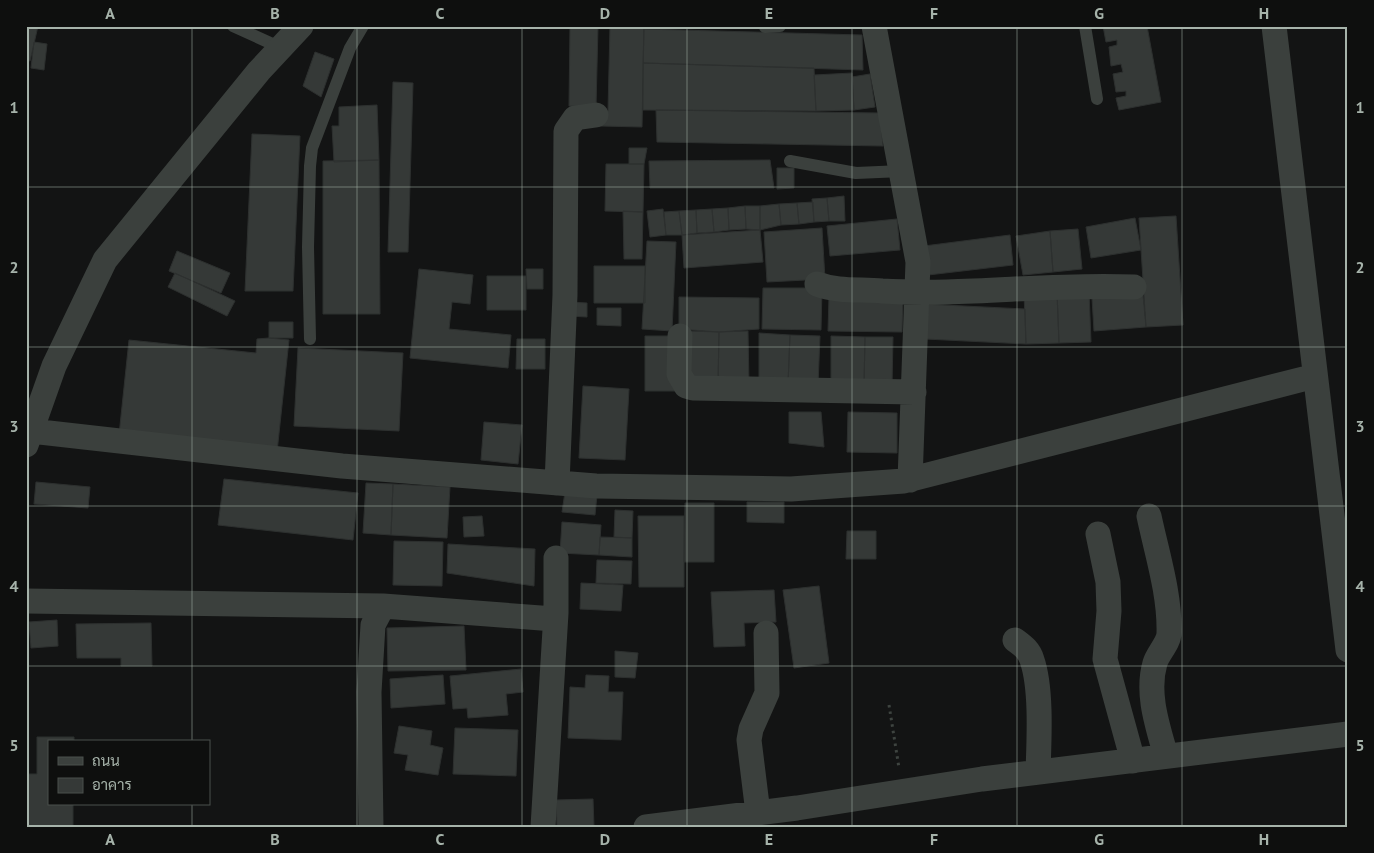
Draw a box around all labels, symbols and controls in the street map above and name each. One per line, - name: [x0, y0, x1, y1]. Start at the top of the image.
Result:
- text: A: [105, 3, 115, 23]
- text: B: [270, 3, 280, 23]
- text: C: [436, 3, 445, 23]
- text: D: [600, 3, 610, 23]
- text: E: [765, 3, 773, 23]
- text: F: [930, 3, 938, 23]
- text: G: [1094, 3, 1104, 23]
- text: H: [1259, 3, 1269, 23]
- text: 1: [9, 97, 19, 117]
- text: 1: [1355, 97, 1365, 117]
- text: 2: [9, 257, 19, 277]
- text: 2: [1355, 257, 1365, 277]
- text: 3: [9, 416, 19, 436]
- text: 3: [1355, 416, 1365, 436]
- text: 4: [9, 576, 19, 596]
- text: 4: [1355, 576, 1365, 596]
- text: 5: [9, 735, 19, 755]
- text: 5: [1355, 735, 1365, 755]
- legend: [48, 740, 210, 806]
- text: ถนน: [92, 751, 120, 770]
- text: อาคาร: [92, 775, 132, 794]
- text: A: [105, 829, 115, 849]
- text: B: [270, 829, 280, 849]
- text: C: [436, 829, 445, 849]
- text: D: [600, 829, 610, 849]
- text: E: [765, 829, 773, 849]
- text: F: [930, 829, 938, 849]
- text: G: [1094, 829, 1104, 849]
- text: H: [1259, 829, 1269, 849]

